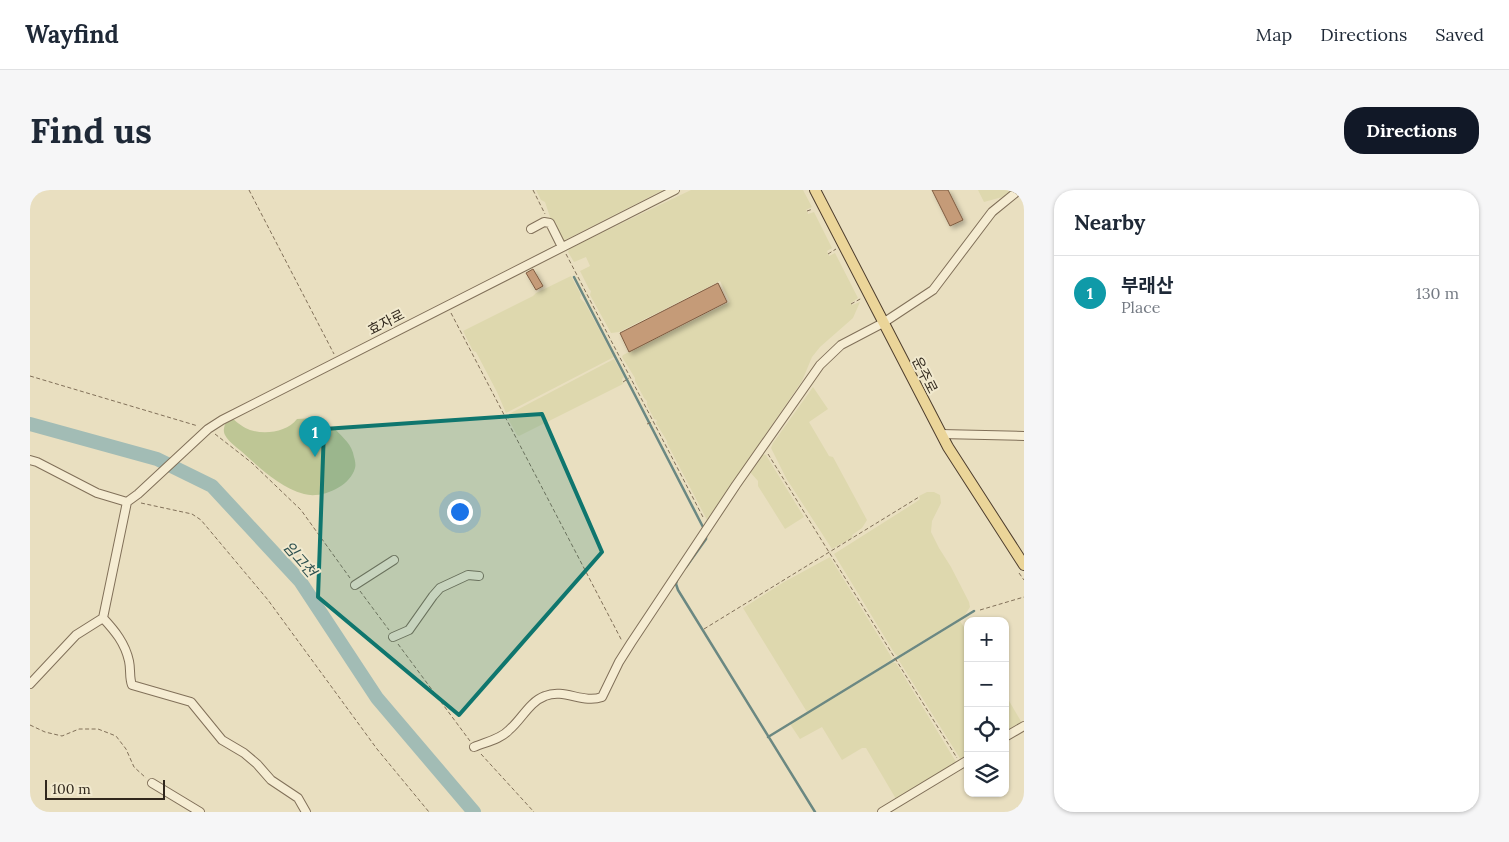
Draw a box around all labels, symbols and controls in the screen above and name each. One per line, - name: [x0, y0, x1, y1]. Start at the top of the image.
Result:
- text: Wayfind: [25, 19, 119, 50]
- text: Map: [1256, 23, 1292, 46]
- text: Directions: [1320, 23, 1407, 46]
- text: Saved: [1435, 23, 1484, 46]
- button: Directions: [1344, 107, 1479, 154]
- text: Find us: [30, 108, 152, 153]
- text: Nearby: [1074, 209, 1145, 236]
- text: 부래산: [1121, 273, 1173, 297]
- text: 1: [1087, 283, 1093, 303]
- text: 130 m: [1416, 283, 1459, 303]
- text: Place: [1121, 297, 1160, 317]
- street label: 효자로: [365, 305, 407, 339]
- street label: 운주로: [908, 354, 942, 396]
- pin: 1: [299, 416, 331, 457]
- your location: [447, 499, 473, 525]
- water label: 임고천: [279, 537, 322, 583]
- map controls: [964, 617, 1009, 797]
- button: +: [964, 617, 1009, 662]
- button: −: [964, 662, 1009, 707]
- button: locate: [964, 707, 1009, 752]
- button: layers: [964, 752, 1009, 797]
- scale bar: [45, 777, 165, 800]
- text: 100 m: [52, 780, 91, 798]

